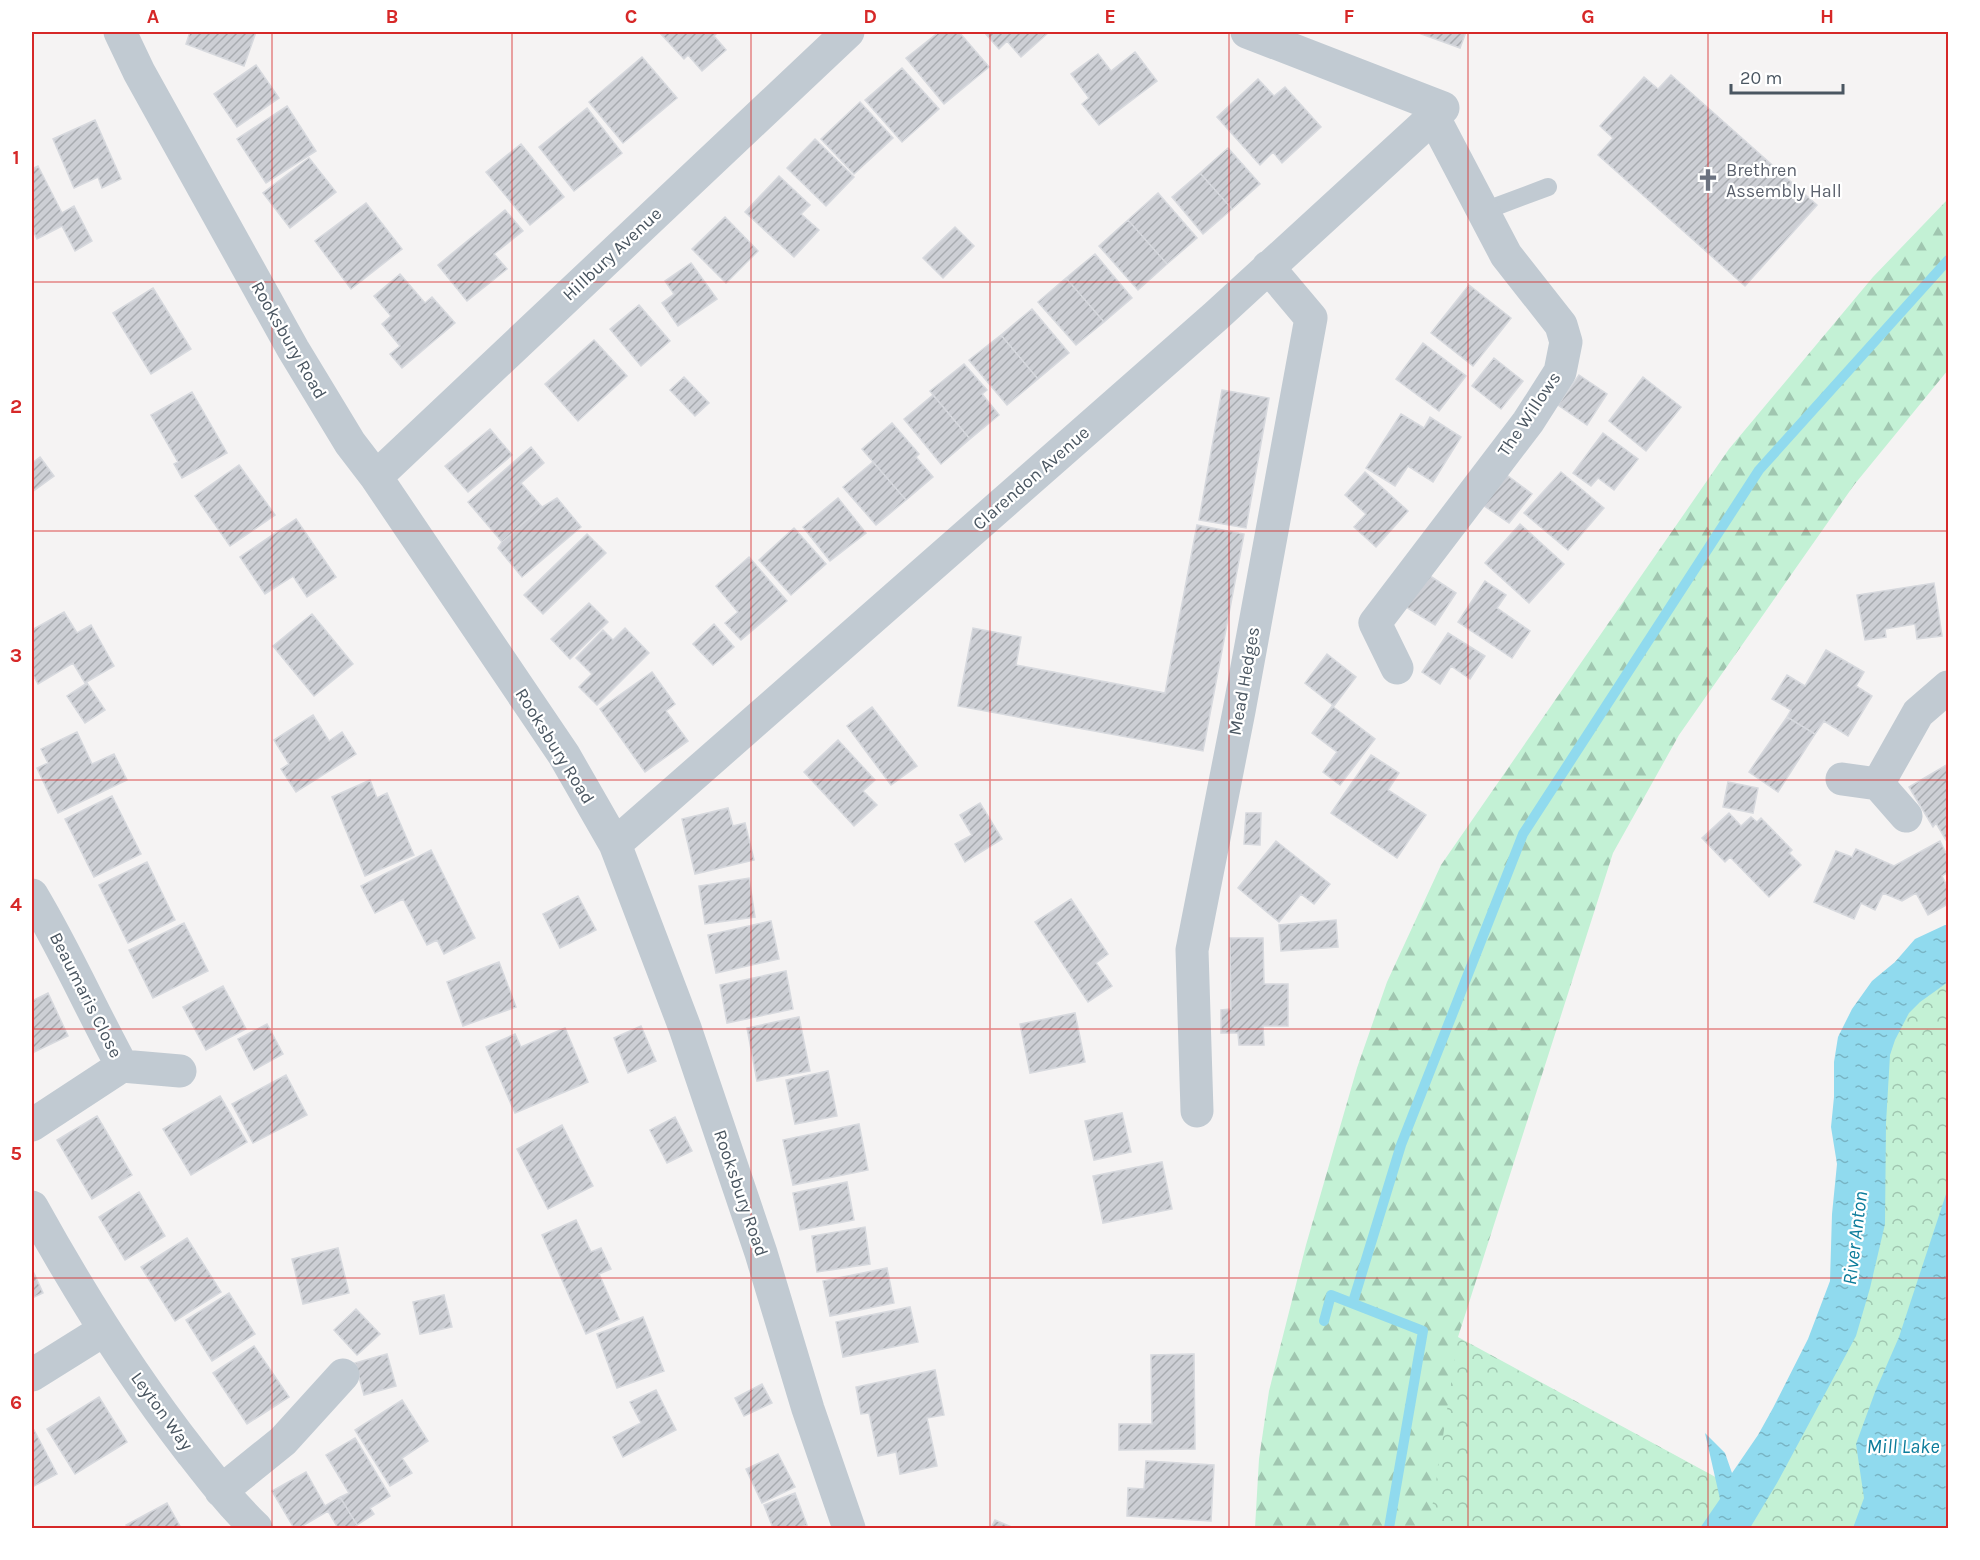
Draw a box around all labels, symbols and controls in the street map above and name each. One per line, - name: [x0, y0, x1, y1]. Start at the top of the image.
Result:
- text: A: [147, 5, 160, 28]
- text: B: [386, 5, 398, 28]
- text: C: [625, 5, 637, 28]
- text: D: [863, 5, 877, 28]
- text: E: [1104, 5, 1116, 28]
- text: F: [1344, 5, 1355, 28]
- text: G: [1581, 5, 1595, 28]
- text: H: [1820, 5, 1834, 28]
- scale bar: [1731, 57, 1844, 95]
- text: 20 m: [1740, 67, 1782, 89]
- text: 1: [12, 146, 20, 169]
- place label: Brethren Assembly Hall: [1726, 159, 1842, 202]
- church icon: Brethren Assembly Hall: [1695, 167, 1721, 193]
- street label: Hillbury Avenue: [558, 202, 666, 306]
- street label: Rooksbury Road: [246, 277, 332, 403]
- street label: The Willows: [1493, 368, 1565, 460]
- text: 2: [10, 395, 22, 418]
- street label: Clarendon Avenue: [968, 421, 1094, 535]
- street label: Mead Hedges: [1224, 625, 1264, 737]
- text: 3: [10, 644, 22, 667]
- street label: Rooksbury Road: [511, 684, 599, 808]
- text: 4: [10, 893, 22, 916]
- street label: Beaumaris Close: [45, 928, 127, 1062]
- street label: Rooksbury Road: [709, 1127, 773, 1259]
- text: 5: [10, 1142, 22, 1165]
- water label: River Anton: [1838, 1190, 1872, 1286]
- street label: Leyton Way: [126, 1367, 198, 1455]
- text: 6: [10, 1391, 22, 1414]
- water label: Mill Lake: [1867, 1435, 1939, 1458]

